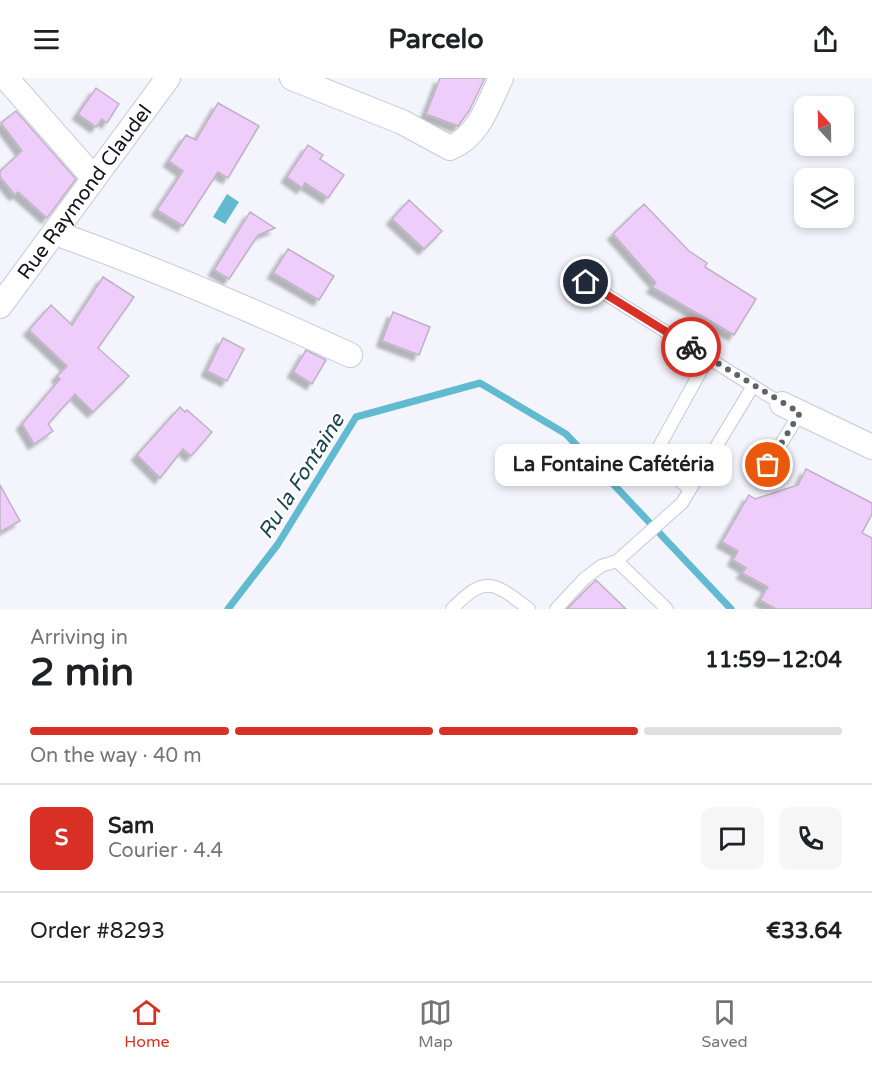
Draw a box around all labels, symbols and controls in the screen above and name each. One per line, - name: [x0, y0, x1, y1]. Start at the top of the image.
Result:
- icon: menu: [30, 23, 63, 56]
- text: Parcelo: [388, 23, 484, 56]
- icon: share: [809, 23, 842, 56]
- north arrow: [794, 96, 854, 156]
- map controls: [794, 96, 854, 228]
- street label: Rue Raymond Claudel: [13, 100, 157, 284]
- button: layers: [794, 168, 854, 228]
- pin: [560, 256, 611, 307]
- icon: home: [569, 265, 602, 298]
- courier: [661, 317, 721, 377]
- icon: bike: [675, 331, 708, 364]
- water label: Ru la Fontaine: [253, 408, 350, 543]
- pin: [742, 439, 793, 490]
- callout: La Fontaine Cafétéria: [495, 444, 732, 486]
- icon: bag: [751, 448, 784, 481]
- text: La Fontaine Cafétéria: [513, 453, 714, 477]
- text: Arriving in: [30, 626, 128, 650]
- text: 11:59–12:04: [705, 647, 842, 673]
- text: 2 min: [30, 649, 134, 696]
- text: On the way · 40 m: [30, 744, 202, 768]
- button: chat: [701, 807, 764, 870]
- button: phone: [779, 807, 842, 870]
- text: Sam: [108, 813, 154, 839]
- text: S: [55, 825, 68, 851]
- text: Courier · 4.4: [108, 839, 223, 863]
- text: Order #8293: [30, 918, 165, 944]
- text: €33.64: [766, 918, 842, 944]
- tab: Home: [124, 996, 170, 1052]
- tab: Map: [418, 996, 453, 1052]
- tab: Saved: [701, 996, 748, 1052]

